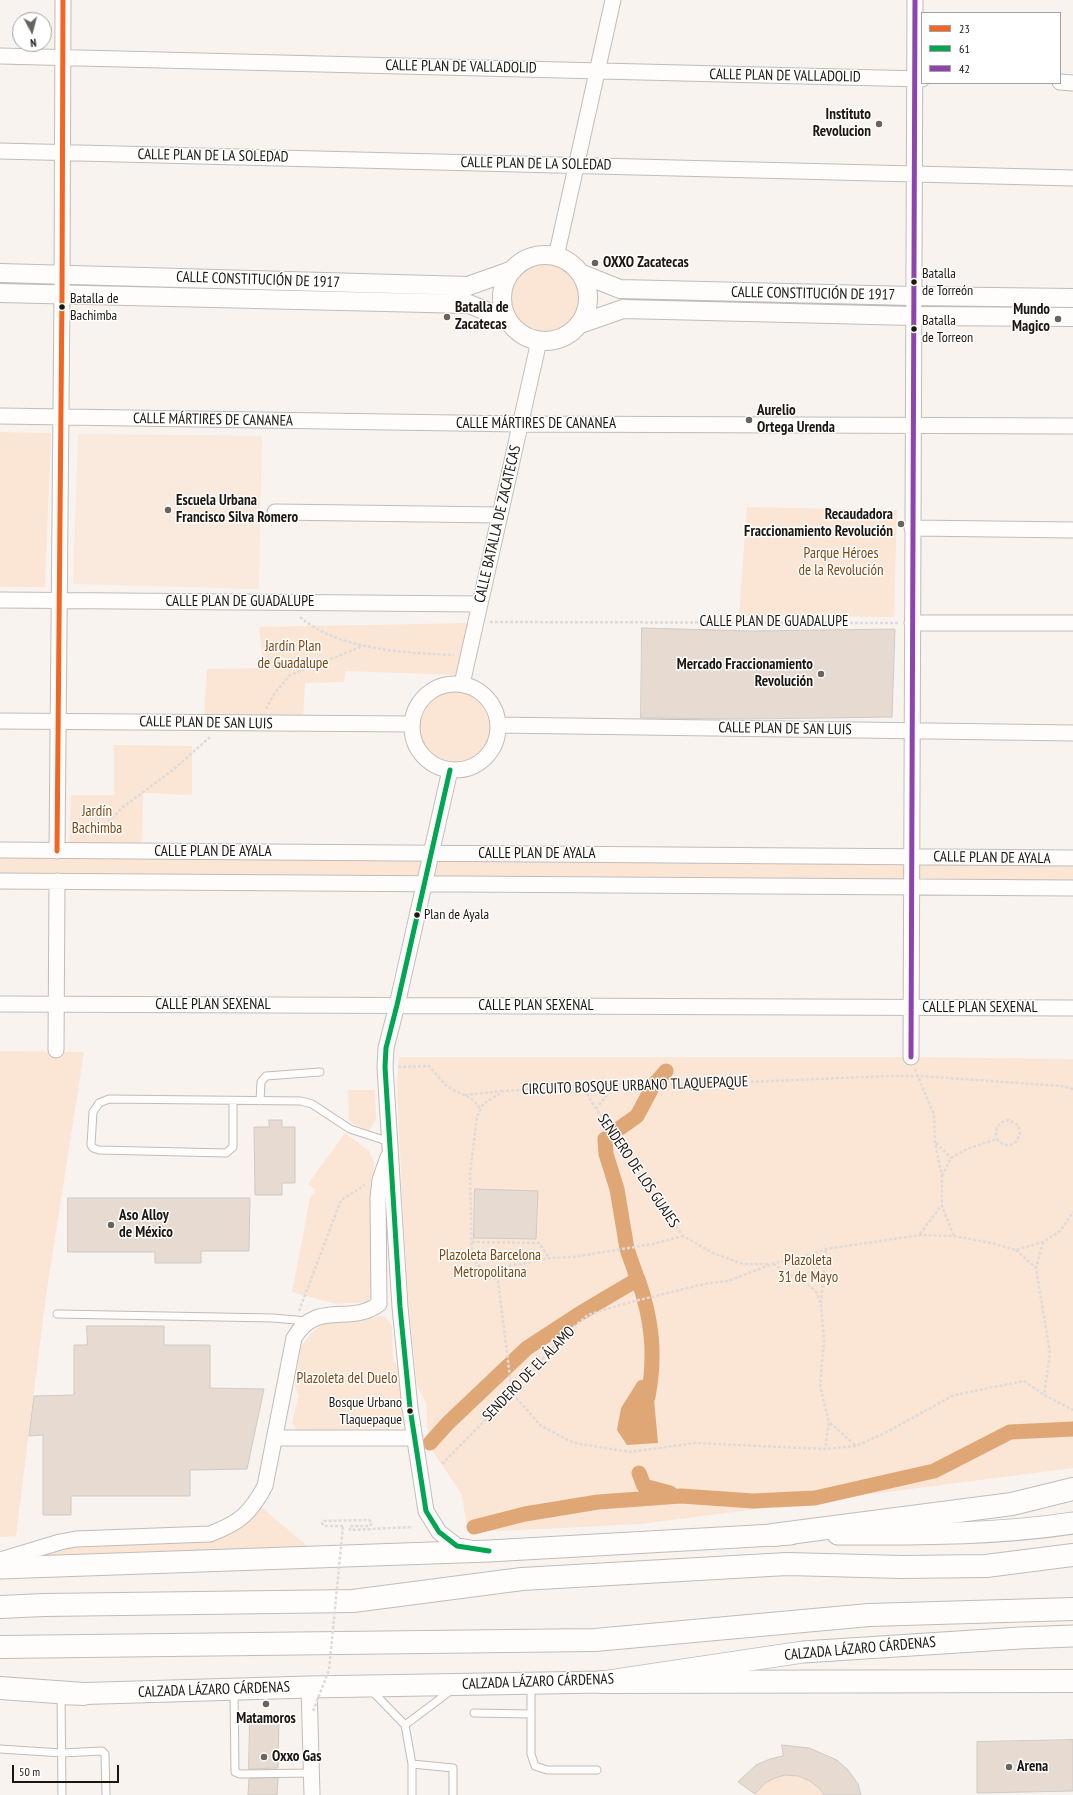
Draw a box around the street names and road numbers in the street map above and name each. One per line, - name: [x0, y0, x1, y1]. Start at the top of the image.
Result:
- street label: CALLE PLAN DE VALLADOLID: [385, 57, 537, 77]
- street label: CALLE PLAN DE VALLADOLID: [709, 66, 861, 86]
- street label: CALLE PLAN DE LA SOLEDAD: [137, 146, 289, 166]
- street label: CALLE PLAN DE LA SOLEDAD: [460, 154, 612, 174]
- street label: CALLE CONSTITUCIÓN DE 1917: [176, 268, 340, 292]
- street label: CALLE CONSTITUCIÓN DE 1917: [731, 284, 895, 304]
- street label: CALLE MÁRTIRES DE CANANEA: [133, 410, 293, 430]
- street label: CALLE MÁRTIRES DE CANANEA: [456, 415, 616, 433]
- street label: CALLE BATALLA DE ZACATECAS: [471, 443, 525, 605]
- street label: CALLE PLAN DE GUADALUPE: [166, 593, 314, 611]
- street label: CALLE PLAN DE GUADALUPE: [700, 613, 848, 631]
- street label: CALLE PLAN DE SAN LUIS: [139, 713, 273, 733]
- street label: CALLE PLAN DE SAN LUIS: [718, 719, 852, 739]
- street label: CALLE PLAN DE AYALA: [154, 843, 272, 861]
- street label: CALLE PLAN DE AYALA: [478, 845, 596, 863]
- street label: CALLE PLAN DE AYALA: [933, 848, 1051, 868]
- street label: CALLE PLAN SEXENAL: [155, 996, 271, 1014]
- street label: CALLE PLAN SEXENAL: [478, 997, 594, 1015]
- street label: CALLE PLAN SEXENAL: [922, 999, 1038, 1017]
- street label: CIRCUITO BOSQUE URBANO TLAQUEPAQUE: [522, 1073, 748, 1099]
- street label: SENDERO DE LOS GUAJES: [593, 1111, 683, 1231]
- street label: SENDERO DE EL ÁLAMO: [479, 1323, 579, 1425]
- street label: CALZADA LÁZARO CÁRDENAS: [784, 1633, 936, 1665]
- street label: CALZADA LÁZARO CÁRDENAS: [462, 1670, 614, 1694]
- street label: CALZADA LÁZARO CÁRDENAS: [138, 1678, 290, 1702]

